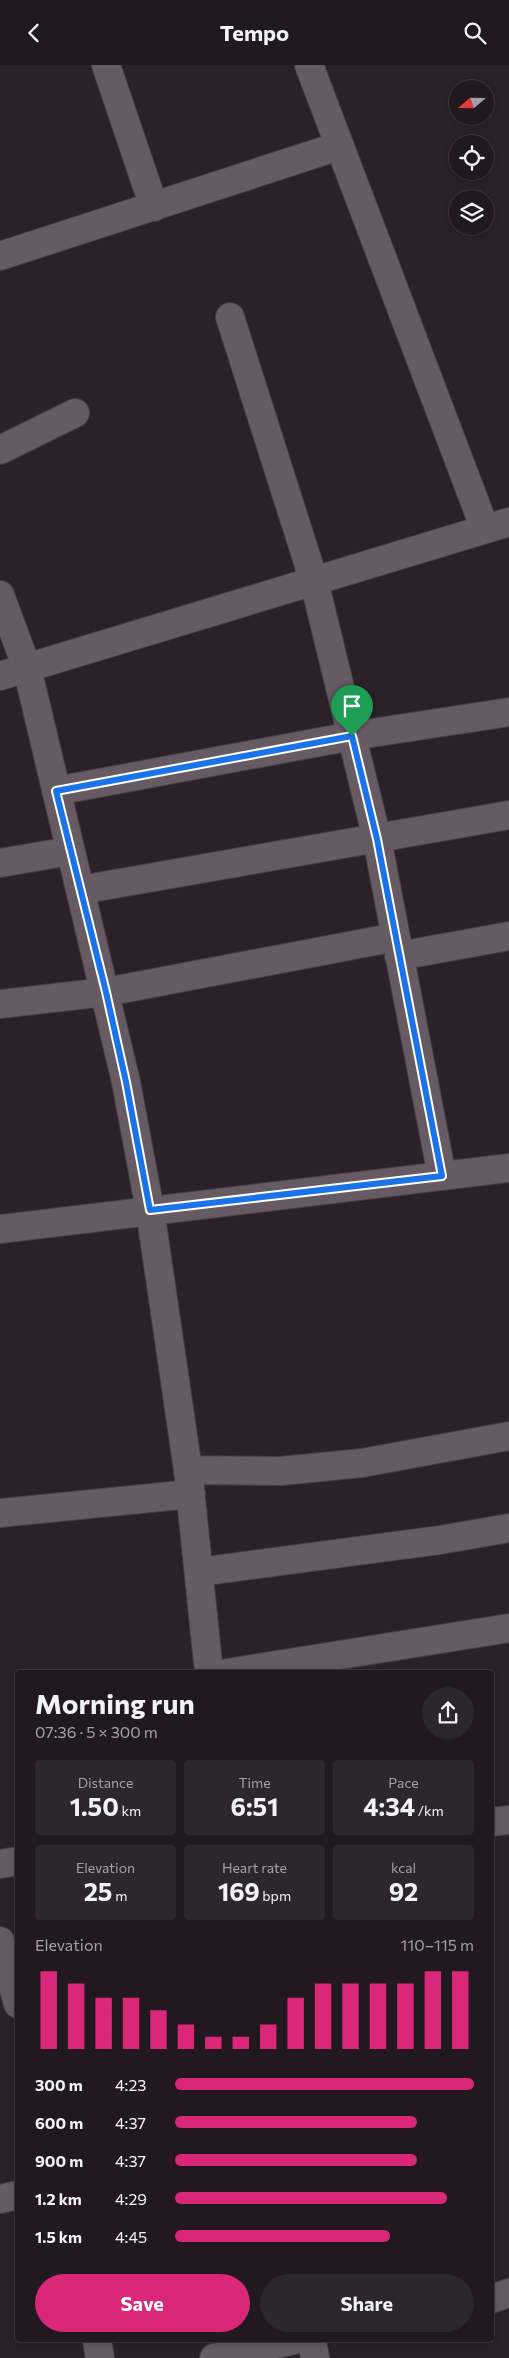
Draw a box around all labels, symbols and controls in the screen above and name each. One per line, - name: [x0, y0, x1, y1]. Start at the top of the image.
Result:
- icon: back: [20, 19, 48, 47]
- text: Tempo: [220, 19, 289, 46]
- icon: search: [461, 19, 489, 47]
- north arrow: [449, 80, 494, 125]
- map controls: [449, 80, 494, 235]
- button: locate: [449, 135, 494, 180]
- button: layers: [449, 190, 494, 235]
- pin: [331, 685, 373, 736]
- icon: arrive: [338, 692, 366, 720]
- text: Morning run: [35, 1686, 195, 1720]
- button: share: [422, 1687, 474, 1739]
- text: 07:36 · 5 × 300 m: [35, 1722, 158, 1741]
- text: Distance: [78, 1774, 133, 1791]
- text: Time: [238, 1774, 271, 1791]
- text: Pace: [388, 1774, 419, 1791]
- text: 1.50: [70, 1791, 119, 1821]
- text: 6:51: [231, 1791, 278, 1821]
- text: 4:34: [363, 1791, 415, 1821]
- text: km: [119, 1802, 141, 1819]
- text: /km: [415, 1802, 444, 1819]
- text: Elevation: [76, 1859, 135, 1876]
- text: Heart rate: [222, 1859, 287, 1876]
- text: kcal: [391, 1859, 416, 1876]
- text: 25: [84, 1876, 112, 1906]
- text: 169: [218, 1876, 260, 1906]
- text: 92: [389, 1876, 418, 1906]
- text: m: [112, 1887, 127, 1904]
- text: bpm: [260, 1887, 291, 1904]
- text: Elevation: [35, 1935, 103, 1954]
- text: 110–115 m: [401, 1935, 474, 1954]
- text: 300 m: [35, 2075, 83, 2094]
- text: 4:23: [115, 2075, 146, 2094]
- text: 600 m: [35, 2113, 83, 2132]
- text: 4:37: [115, 2113, 146, 2132]
- text: 900 m: [35, 2151, 83, 2170]
- text: 4:37: [115, 2151, 146, 2170]
- text: 1.2 km: [35, 2189, 82, 2208]
- text: 4:29: [115, 2189, 147, 2208]
- text: 1.5 km: [35, 2227, 82, 2246]
- text: 4:45: [115, 2227, 147, 2246]
- button: Save: [35, 2274, 250, 2332]
- button: Share: [260, 2274, 474, 2332]

